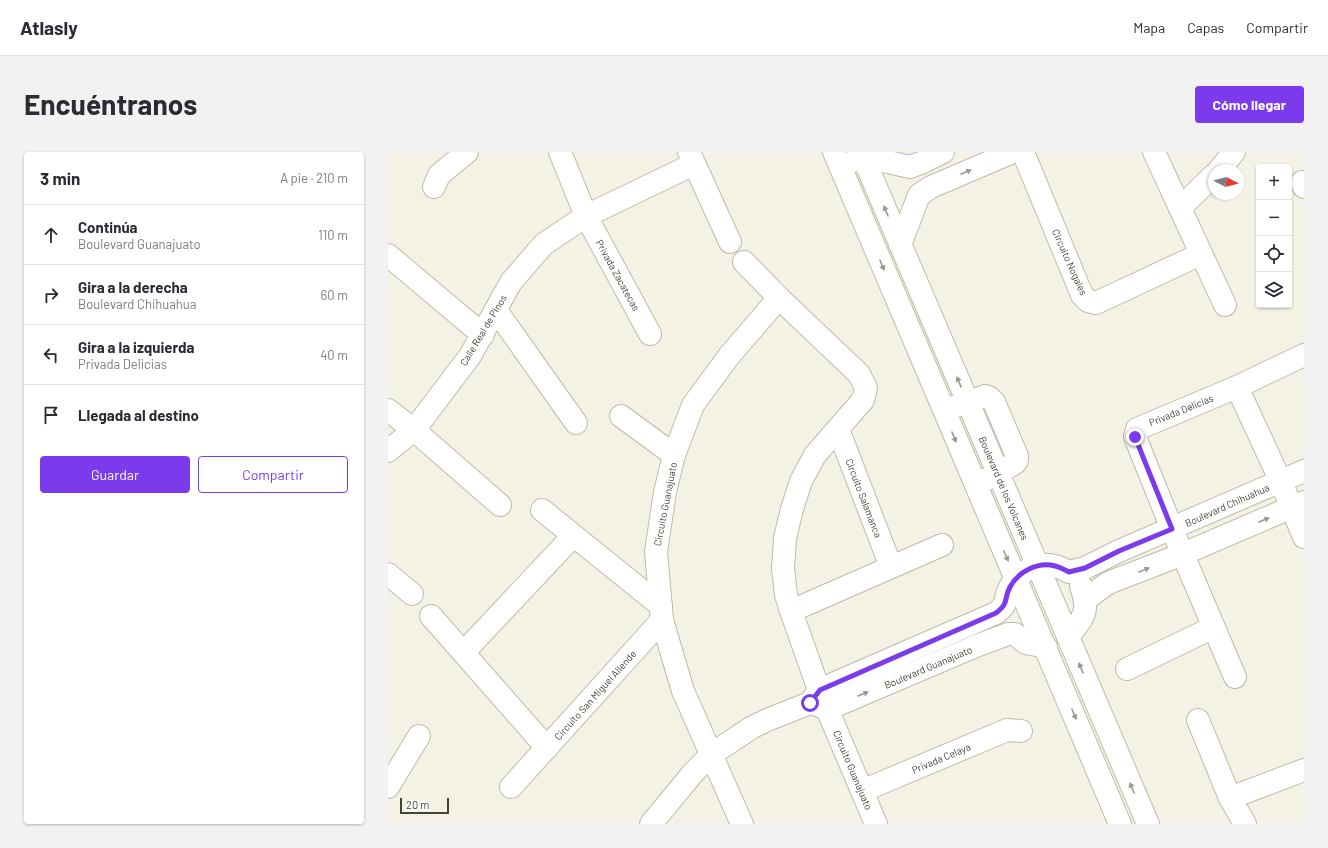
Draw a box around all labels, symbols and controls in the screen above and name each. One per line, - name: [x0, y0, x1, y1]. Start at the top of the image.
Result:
- text: Atlasly: [20, 16, 78, 39]
- text: Mapa: [1133, 19, 1165, 36]
- text: Capas: [1187, 19, 1224, 36]
- text: Compartir: [1246, 19, 1308, 36]
- button: Cómo llegar: [1195, 86, 1304, 123]
- text: Encuéntranos: [24, 87, 197, 121]
- north arrow: [1208, 164, 1244, 200]
- map controls: [1256, 164, 1292, 308]
- button: +: [1256, 164, 1292, 200]
- text: 3 min: [40, 168, 80, 188]
- one-way arrow: [961, 168, 973, 174]
- text: A pie · 210 m: [280, 170, 348, 186]
- button: −: [1256, 200, 1292, 236]
- one-way arrow: [882, 204, 888, 216]
- text: Continúa: [78, 218, 138, 236]
- icon: ahead: [40, 224, 62, 246]
- text: 110 m: [318, 227, 348, 243]
- street label: Circuito Nogales: [1050, 227, 1090, 297]
- text: Boulevard Guanajuato: [78, 236, 201, 252]
- button: locate: [1256, 236, 1292, 272]
- street label: Privada Zacatecas: [594, 237, 643, 313]
- one-way arrow: [879, 260, 885, 271]
- button: layers: [1256, 272, 1292, 308]
- text: Gira a la derecha: [78, 278, 188, 296]
- icon: right: [40, 284, 62, 306]
- text: 60 m: [321, 287, 348, 303]
- street label: Calle Real de Pinos: [457, 292, 509, 368]
- text: Boulevard Chihuahua: [78, 296, 196, 312]
- text: Gira a la izquierda: [78, 338, 194, 356]
- icon: left: [40, 344, 62, 366]
- text: 40 m: [320, 347, 348, 363]
- text: Privada Delicias: [78, 356, 167, 372]
- one-way arrow: [955, 375, 961, 387]
- street label: Privada Delicias: [1147, 392, 1215, 428]
- icon: arrive: [40, 404, 62, 426]
- text: Llegada al destino: [78, 406, 199, 424]
- route end: [1126, 428, 1144, 446]
- one-way arrow: [952, 431, 958, 443]
- street label: Boulevard de los Volcanes: [977, 434, 1031, 542]
- button: Guardar: [40, 456, 190, 493]
- button: Compartir: [198, 456, 348, 493]
- street label: Circuito Salamanca: [843, 457, 885, 539]
- street label: Circuito Guanajuato: [651, 461, 679, 547]
- street label: Boulevard Chihuahua: [1183, 481, 1271, 529]
- one-way arrow: [1259, 517, 1270, 523]
- one-way arrow: [1003, 550, 1009, 562]
- one-way arrow: [1139, 566, 1151, 572]
- street label: Boulevard Guanajuato: [882, 643, 974, 691]
- street label: Circuito San Miguel Allende: [551, 648, 639, 742]
- one-way arrow: [1078, 662, 1084, 674]
- one-way arrow: [858, 690, 870, 696]
- route start: [801, 694, 819, 712]
- one-way arrow: [1071, 709, 1077, 720]
- street label: Circuito Guanajuato: [831, 728, 875, 812]
- street label: Privada Celaya: [910, 740, 972, 776]
- one-way arrow: [1129, 782, 1135, 794]
- scale bar: [400, 796, 449, 815]
- text: 20 m: [406, 798, 429, 811]

